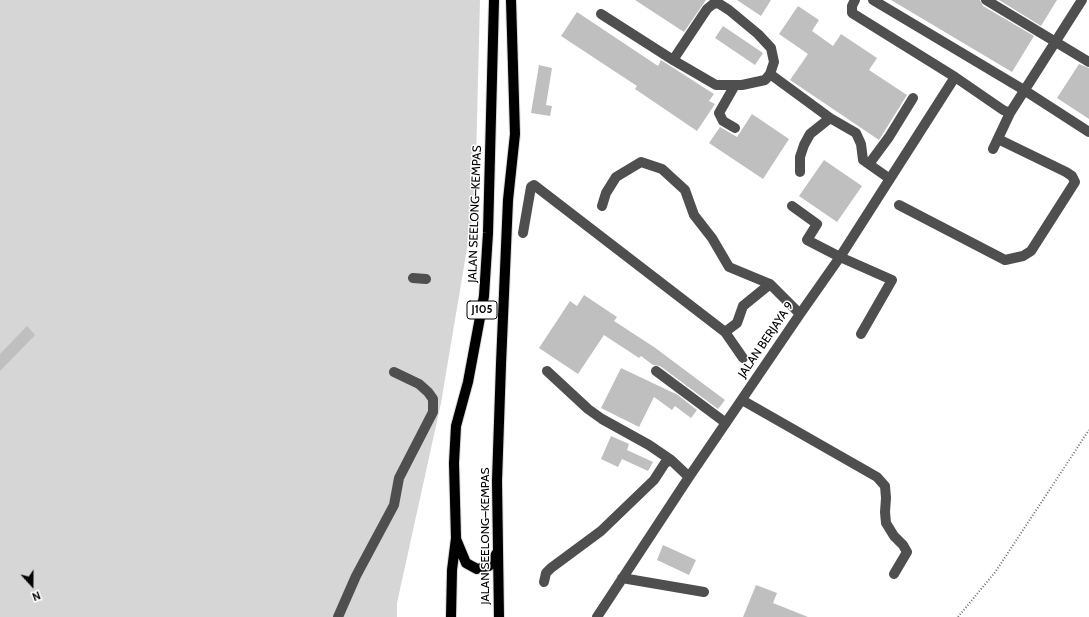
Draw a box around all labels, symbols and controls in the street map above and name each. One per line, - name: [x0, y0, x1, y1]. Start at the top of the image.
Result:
- street label: JALAN SEELONG–KEMPAS: [465, 145, 485, 283]
- street label: JALAN BERJAYA 9: [735, 299, 797, 381]
- road number: J105: [467, 301, 497, 319]
- street label: JALAN SEELONG–KEMPAS: [478, 467, 492, 605]
- north arrow: [12, 565, 52, 605]
- text: N: [30, 588, 42, 604]

